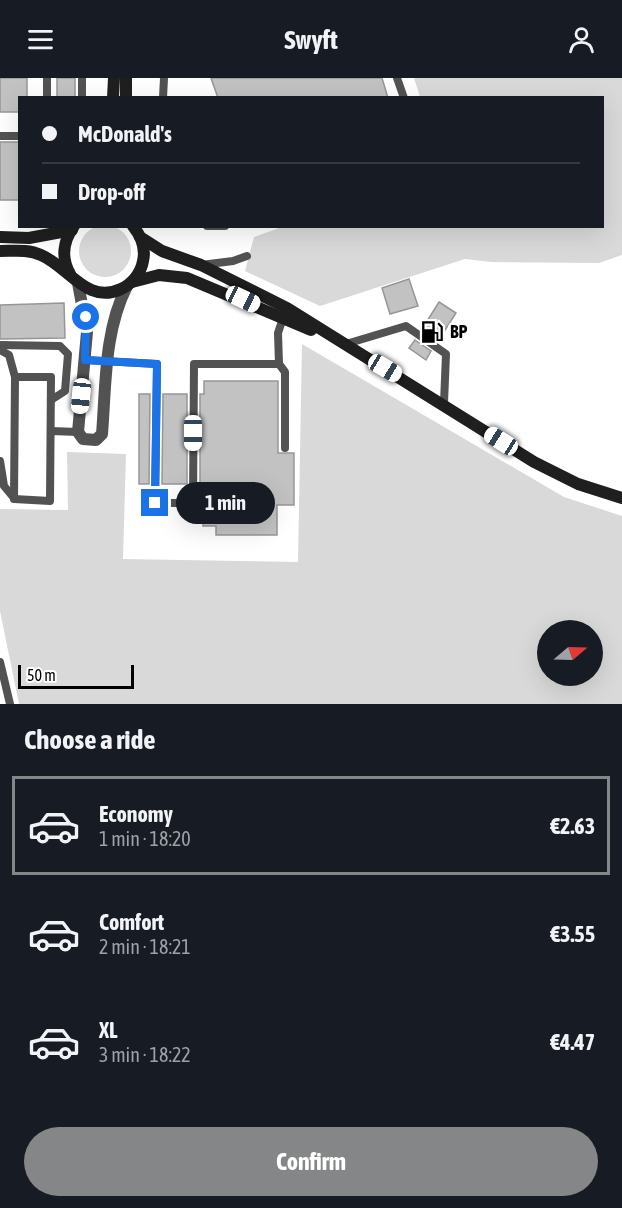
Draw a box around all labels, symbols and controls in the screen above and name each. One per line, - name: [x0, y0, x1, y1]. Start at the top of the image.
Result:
- icon: menu: [24, 23, 57, 56]
- icon: person: [565, 23, 598, 56]
- text: Swyft: [284, 24, 338, 55]
- text: McDonald's: [78, 121, 172, 147]
- text: Drop-off: [78, 179, 145, 205]
- car: [223, 283, 263, 315]
- route start: [72, 303, 99, 330]
- fuel station icon: BP: [419, 319, 445, 345]
- place label: BP: [450, 321, 468, 342]
- car: [365, 351, 405, 385]
- car: [70, 377, 92, 415]
- car: [184, 415, 202, 451]
- car: [481, 424, 521, 458]
- callout: 1 min: [176, 482, 275, 524]
- route end: [141, 489, 168, 516]
- text: 1 min: [205, 491, 246, 514]
- north arrow: [537, 620, 603, 686]
- map controls: [537, 620, 603, 686]
- scale bar: [18, 662, 134, 690]
- text: 50 m: [27, 666, 56, 684]
- text: Choose a ride: [24, 724, 156, 755]
- icon: car: [27, 799, 81, 853]
- text: Economy: [99, 801, 173, 827]
- text: €2.63: [550, 813, 595, 839]
- text: 1 min · 18:20: [99, 827, 191, 850]
- icon: car: [27, 907, 81, 961]
- text: Comfort: [99, 909, 164, 935]
- text: €3.55: [550, 921, 595, 947]
- text: 2 min · 18:21: [99, 935, 191, 958]
- icon: car: [27, 1015, 81, 1069]
- text: XL: [99, 1017, 117, 1043]
- text: €4.47: [550, 1029, 595, 1055]
- text: 3 min · 18:22: [99, 1043, 191, 1066]
- button: Confirm: [24, 1127, 598, 1196]

